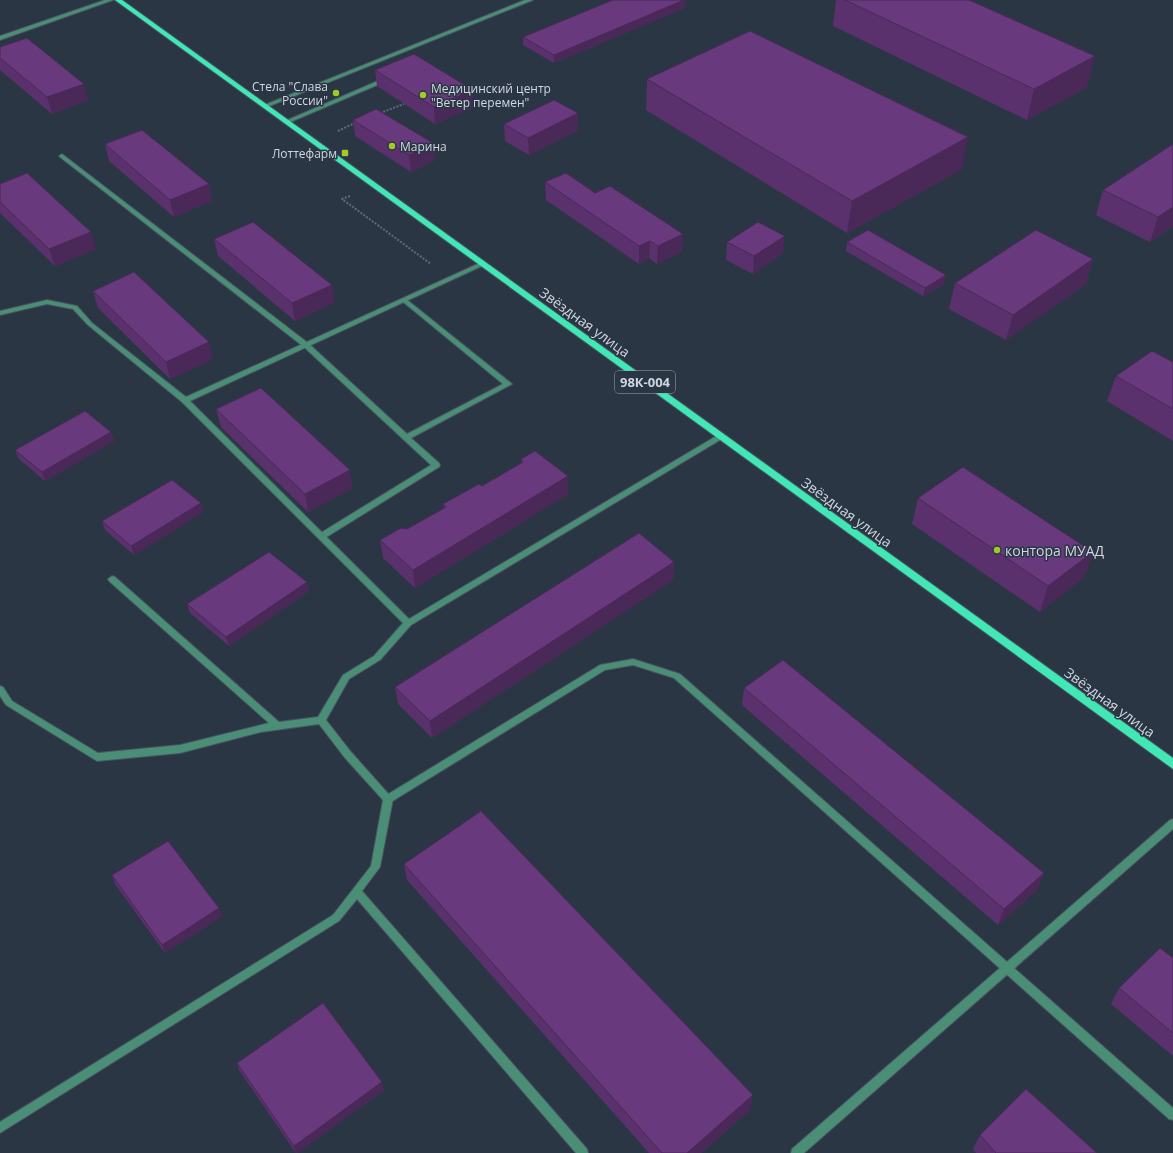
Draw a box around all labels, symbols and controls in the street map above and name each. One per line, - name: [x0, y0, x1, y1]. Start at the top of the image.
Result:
- place label: Стела "Слава России": [252, 78, 328, 109]
- place label: Медицинский центр "Ветер перемен": [431, 80, 551, 111]
- marker: Стела "Слава России": [331, 88, 341, 98]
- marker: Медицинский центр "Ветер перемен": [418, 90, 428, 100]
- place label: Марина: [400, 138, 447, 155]
- marker: Марина: [387, 141, 397, 151]
- place label: Лоттефарм: [272, 145, 337, 162]
- marker: Лоттефарм: [340, 148, 350, 158]
- street label: Звёздная улица: [536, 283, 634, 361]
- road number: 98К-004: [615, 371, 675, 393]
- street label: Звёздная улица: [798, 473, 896, 551]
- place label: контора МУАД: [1005, 541, 1105, 560]
- marker: контора МУАД: [992, 545, 1002, 555]
- street label: Звёздная улица: [1061, 663, 1159, 741]

